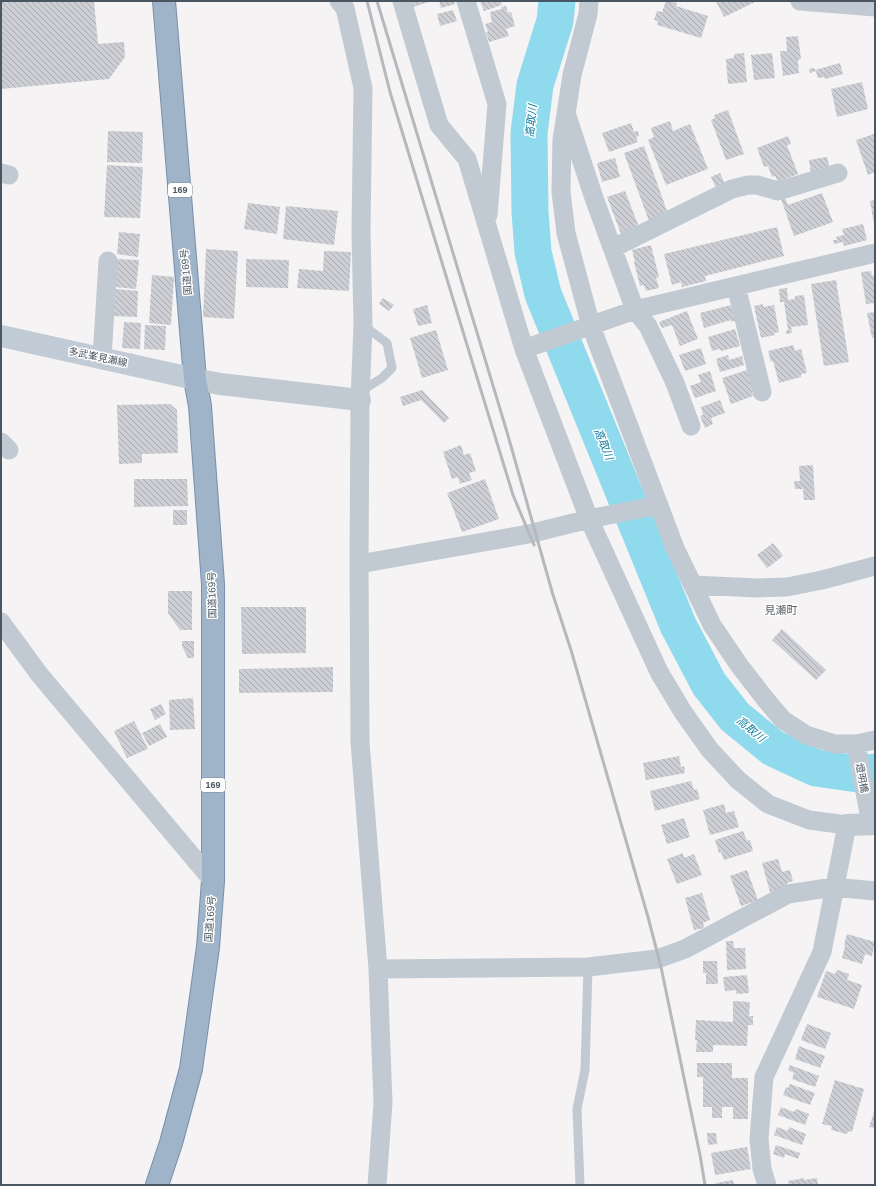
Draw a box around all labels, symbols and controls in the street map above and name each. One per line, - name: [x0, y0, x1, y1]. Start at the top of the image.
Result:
- water label: 高取川: [524, 103, 539, 138]
- road number: 169: [168, 183, 192, 197]
- street label: 国道169号: [178, 248, 194, 296]
- street label: 多武峯見瀬線: [68, 345, 128, 369]
- water label: 高取川: [592, 426, 616, 462]
- street label: 国道169号: [206, 572, 218, 618]
- district label: 見瀬町: [765, 604, 798, 616]
- water label: 高取川: [735, 714, 768, 745]
- street label: 燈明橋: [854, 762, 870, 794]
- road number: 169: [201, 778, 225, 792]
- street label: 国道169号: [203, 895, 217, 943]

